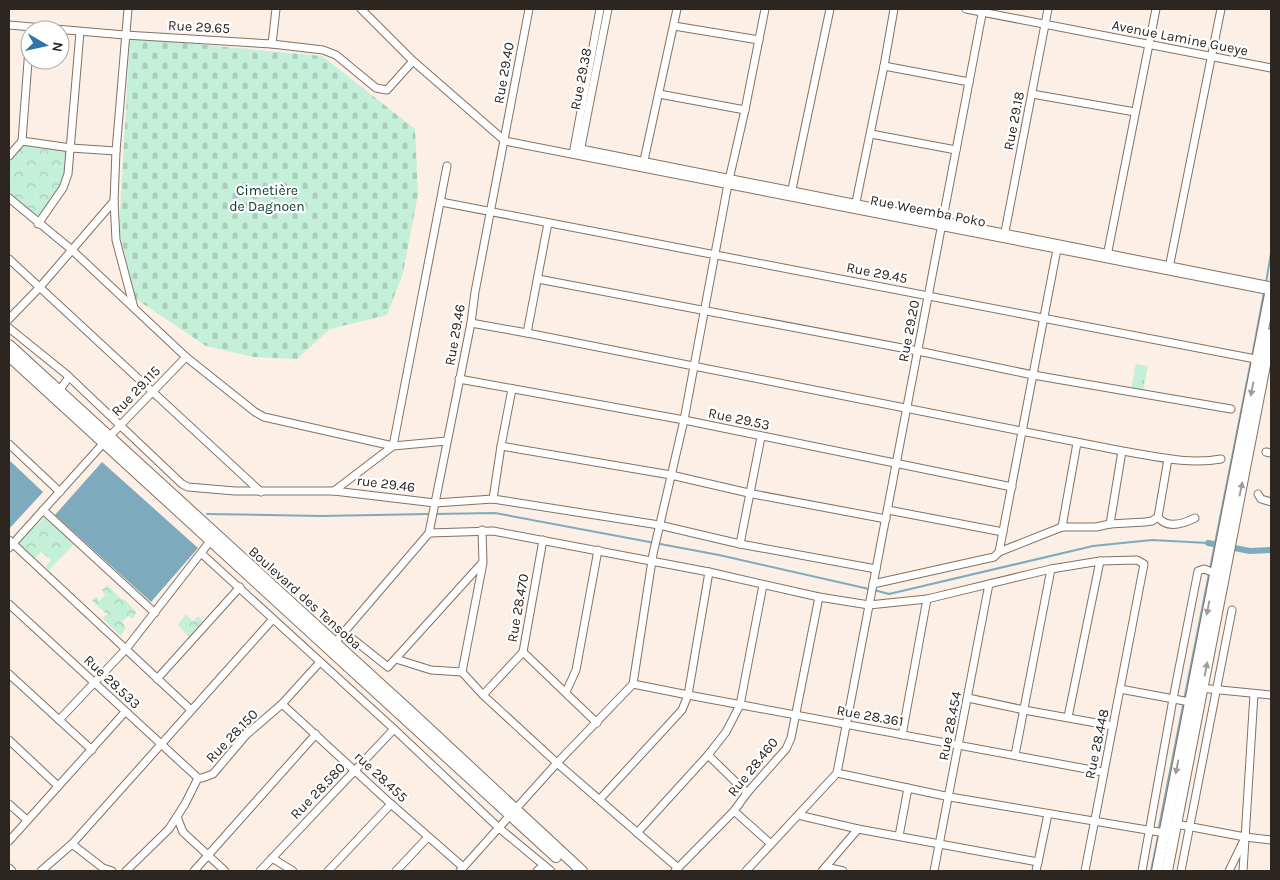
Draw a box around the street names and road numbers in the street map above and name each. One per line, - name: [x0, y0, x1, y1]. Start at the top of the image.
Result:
- street label: Avenue Lamine Gueye: [1111, 16, 1249, 60]
- street label: Rue 29.65: [167, 17, 231, 37]
- street label: Rue 29.40: [490, 41, 518, 105]
- street label: Rue 29.38: [567, 46, 595, 112]
- street label: Rue 29.18: [1000, 90, 1028, 152]
- street label: Rue Weemba Poko: [869, 191, 987, 231]
- street label: Rue 29.45: [845, 259, 909, 287]
- street label: Rue 29.20: [895, 299, 923, 363]
- street label: Rue 29.46: [441, 303, 469, 367]
- street label: Rue 29.115: [108, 362, 164, 420]
- street label: Rue 29.53: [707, 404, 771, 434]
- street label: rue 29.46: [356, 472, 416, 496]
- street label: Boulevard des Tensoba: [245, 543, 365, 653]
- street label: Rue 28.470: [504, 572, 532, 644]
- street label: Rue 28.533: [80, 651, 144, 713]
- street label: Rue 28.454: [935, 690, 965, 762]
- street label: Rue 28.361: [835, 702, 905, 730]
- street label: Rue 28.150: [202, 706, 262, 766]
- street label: Rue 28.448: [1081, 707, 1113, 781]
- street label: Rue 28.460: [724, 734, 782, 800]
- street label: rue 28.455: [351, 748, 411, 806]
- street label: Rue 28.580: [287, 759, 349, 823]

